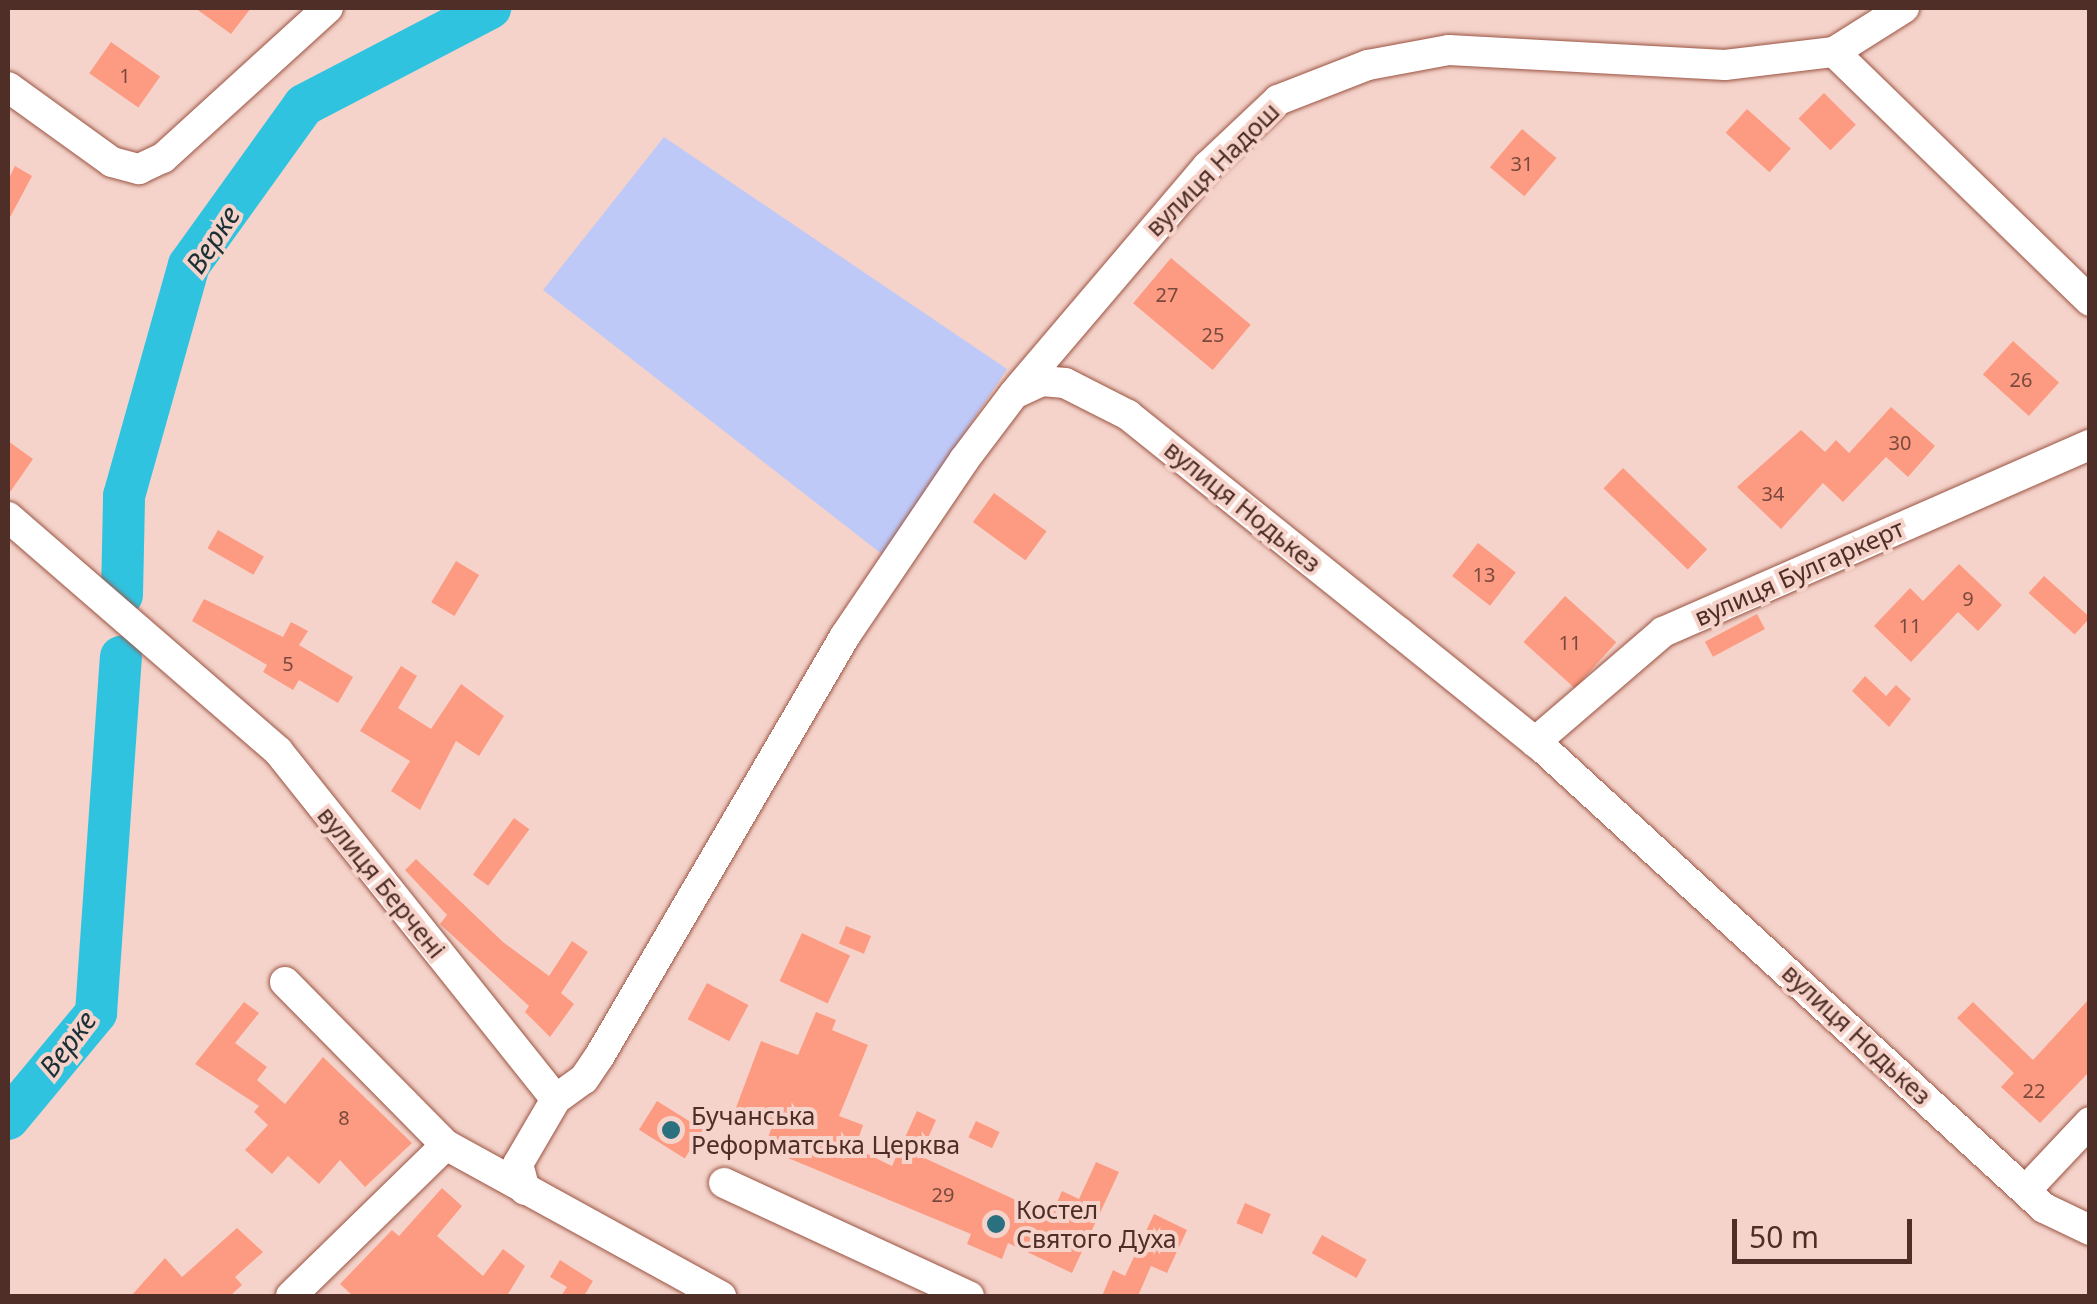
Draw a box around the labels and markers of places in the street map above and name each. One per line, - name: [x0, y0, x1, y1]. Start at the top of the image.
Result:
- place label: Бучанська Реформатська Церква: [691, 1101, 960, 1160]
- marker: Бучанська Реформатська Церква: [660, 1119, 682, 1141]
- place label: Костел Святого Духа: [1016, 1195, 1177, 1254]
- marker: Костел Святого Духа: [985, 1213, 1007, 1235]

